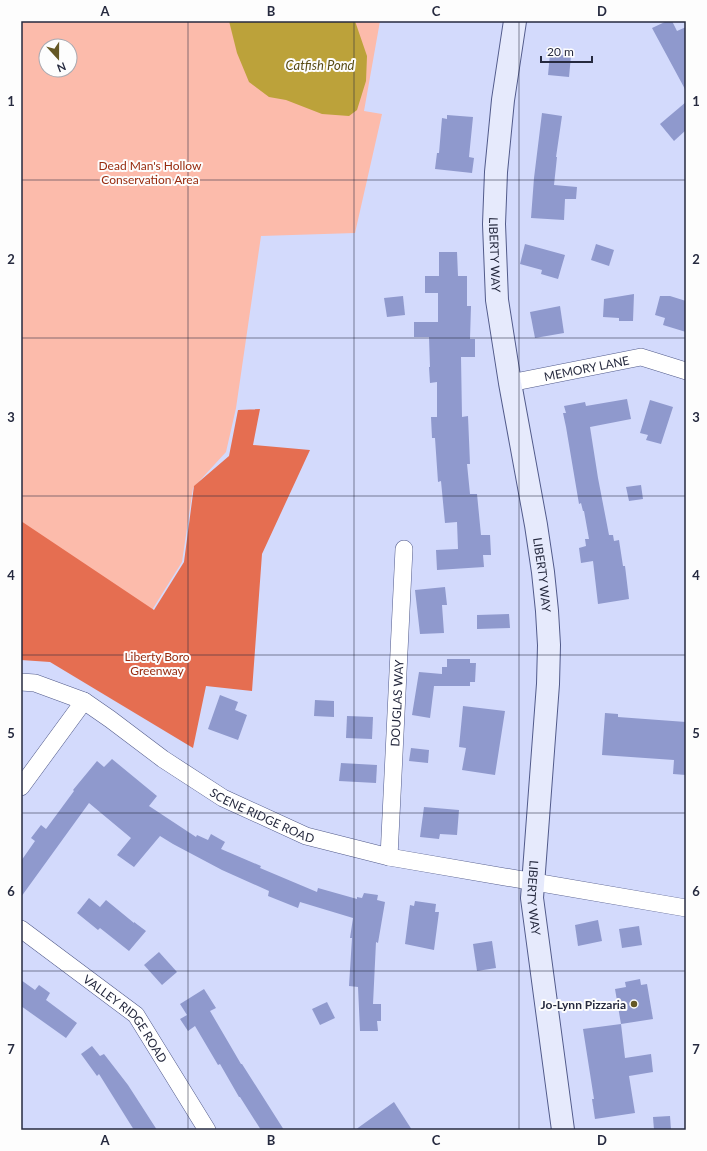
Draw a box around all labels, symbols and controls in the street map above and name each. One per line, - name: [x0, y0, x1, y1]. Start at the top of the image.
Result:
- text: A: [99, 3, 110, 19]
- text: B: [267, 3, 276, 19]
- text: C: [432, 3, 441, 19]
- text: D: [597, 3, 607, 19]
- north arrow: [38, 38, 78, 78]
- scale bar: [541, 38, 592, 64]
- text: 20 m: [547, 44, 574, 59]
- water label: Catfish Pond: [286, 57, 355, 73]
- text: N: [55, 60, 68, 75]
- text: 1: [7, 93, 15, 109]
- text: 1: [692, 93, 700, 109]
- park label: Dead Man's Hollow Conservation Area: [99, 158, 202, 187]
- street label: LIBERTY WAY: [486, 217, 504, 293]
- text: 2: [7, 251, 15, 267]
- text: 2: [692, 251, 700, 267]
- street label: MEMORY LANE: [543, 352, 630, 384]
- text: 3: [7, 409, 15, 425]
- text: 3: [692, 409, 700, 425]
- street label: LIBERTY WAY: [530, 536, 555, 613]
- text: 4: [7, 567, 15, 583]
- text: 4: [692, 567, 700, 583]
- park label: Liberty Boro Greenway: [124, 649, 190, 678]
- street label: DOUGLAS WAY: [387, 659, 406, 747]
- text: 5: [7, 725, 15, 741]
- text: 5: [692, 725, 700, 741]
- street label: SCENE RIDGE ROAD: [207, 784, 316, 845]
- street label: LIBERTY WAY: [524, 860, 544, 937]
- text: 6: [7, 883, 15, 899]
- text: 6: [692, 883, 700, 899]
- street label: VALLEY RIDGE ROAD: [81, 971, 171, 1065]
- place label: Jo-Lynn Pizzaria: [541, 997, 626, 1012]
- marker: Jo-Lynn Pizzaria: [629, 999, 639, 1009]
- text: 7: [7, 1041, 15, 1057]
- text: 7: [692, 1041, 700, 1057]
- text: A: [99, 1132, 110, 1148]
- text: B: [267, 1132, 276, 1148]
- text: C: [432, 1132, 441, 1148]
- text: D: [597, 1132, 607, 1148]

